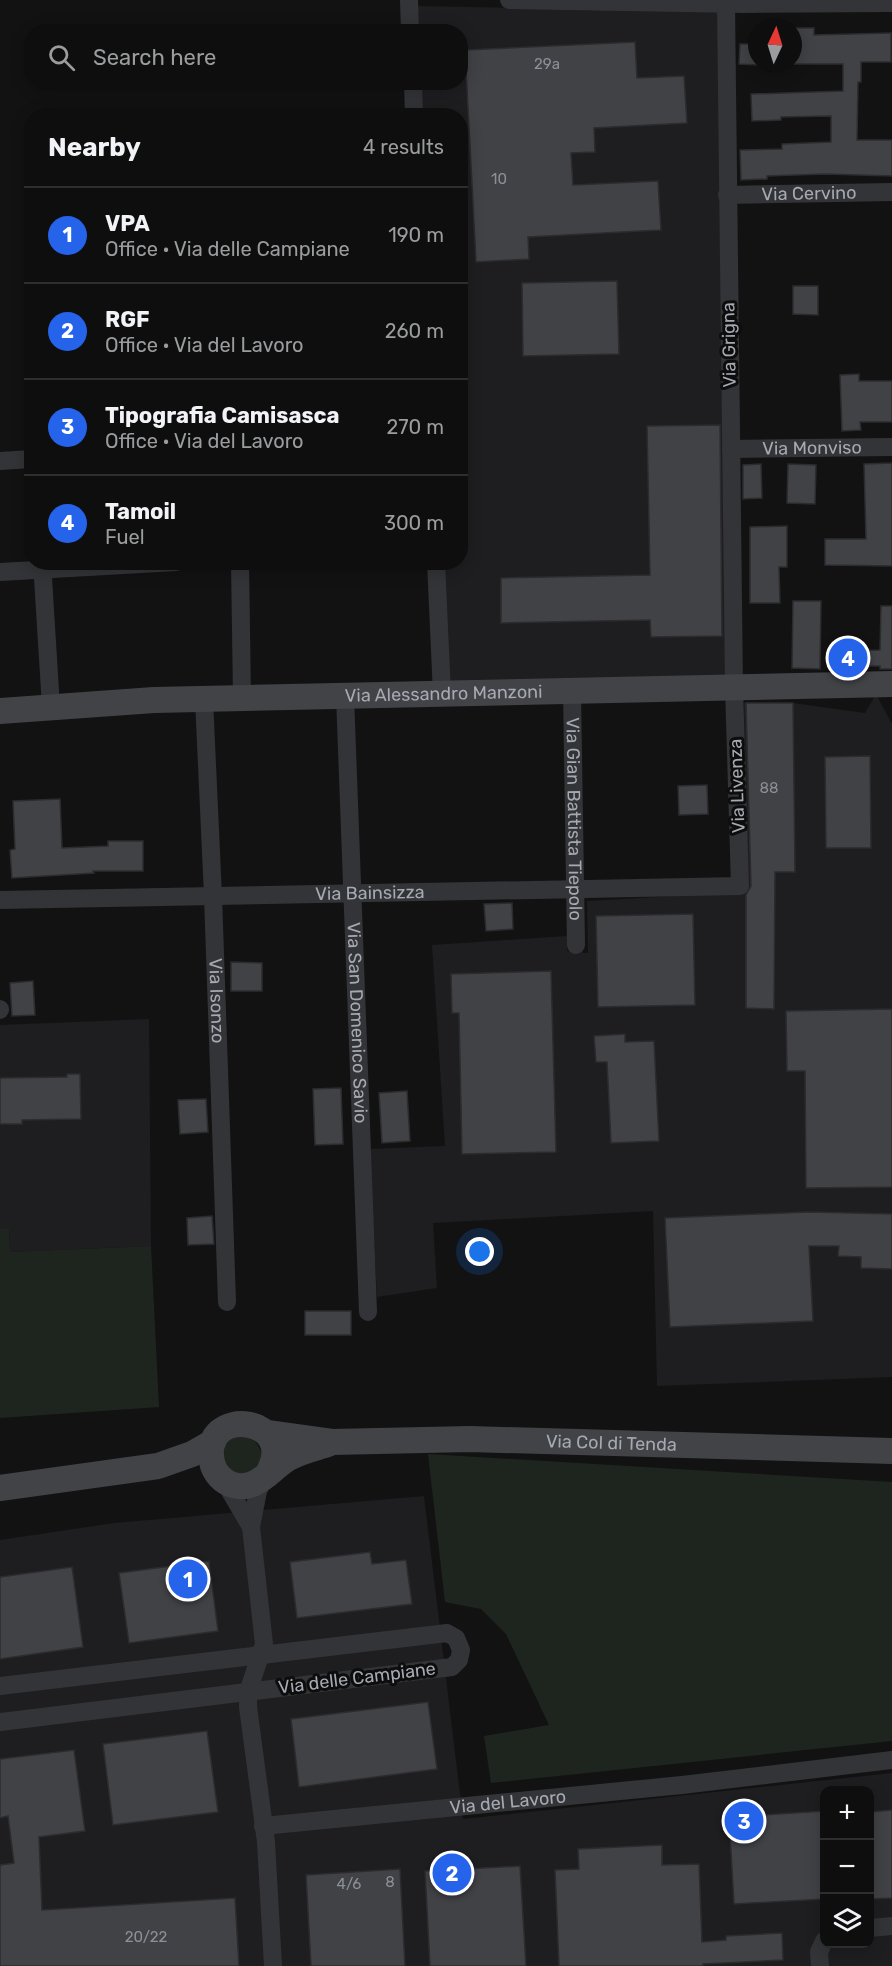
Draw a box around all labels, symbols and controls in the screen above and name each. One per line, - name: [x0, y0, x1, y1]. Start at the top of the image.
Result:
- north arrow: [748, 18, 802, 72]
- search box: [24, 24, 468, 90]
- icon: search: [45, 41, 78, 74]
- text: Search here: [93, 44, 216, 71]
- house number: 29a: [534, 55, 560, 73]
- text: Nearby: [48, 132, 141, 163]
- text: 4 results: [363, 135, 444, 159]
- house number: 10: [491, 170, 507, 188]
- street label: Via Cervino: [761, 182, 857, 205]
- text: VPA: [105, 210, 150, 237]
- text: 1: [63, 223, 72, 247]
- text: 190 m: [388, 223, 444, 247]
- text: Office · Via delle Campiane: [105, 237, 350, 261]
- street label: Via Grigna: [717, 302, 741, 388]
- text: RGF: [105, 306, 150, 333]
- text: 2: [61, 319, 74, 343]
- text: 260 m: [385, 319, 444, 343]
- text: Office · Via del Lavoro: [105, 333, 304, 357]
- text: Tipografia Camisasca: [105, 402, 340, 429]
- text: 3: [61, 415, 74, 439]
- text: 270 m: [387, 415, 444, 439]
- text: Office · Via del Lavoro: [105, 429, 304, 453]
- street label: Via Monviso: [762, 436, 862, 460]
- text: Tamoil: [105, 498, 176, 525]
- text: 4: [61, 511, 74, 535]
- text: 300 m: [384, 511, 444, 535]
- text: Fuel: [105, 525, 145, 549]
- pin: 4: [828, 636, 868, 680]
- street label: Via Alessandro Manzoni: [344, 681, 543, 707]
- street label: Via Gian Battista Tiepolo: [561, 717, 587, 921]
- street label: Via Livenza: [724, 738, 750, 834]
- house number: 88: [759, 779, 779, 797]
- street label: Via Bainsizza: [315, 881, 425, 905]
- street label: Via San Domenico Savio: [342, 922, 372, 1124]
- street label: Via Isonzo: [204, 958, 229, 1044]
- your location: [465, 1237, 494, 1266]
- street label: Via Col di Tenda: [545, 1430, 677, 1456]
- pin: 1: [168, 1556, 207, 1602]
- street label: Via delle Campiane: [277, 1657, 437, 1699]
- street label: Via del Lavoro: [449, 1785, 567, 1819]
- map controls: [820, 1786, 874, 1948]
- button: +: [820, 1786, 874, 1840]
- pin: 3: [724, 1798, 764, 1844]
- button: −: [820, 1840, 874, 1894]
- pin: 2: [432, 1850, 472, 1896]
- house number: 8: [385, 1873, 395, 1891]
- house number: 4/6: [337, 1875, 361, 1893]
- button: layers: [820, 1894, 874, 1948]
- house number: 20/22: [125, 1928, 168, 1946]

